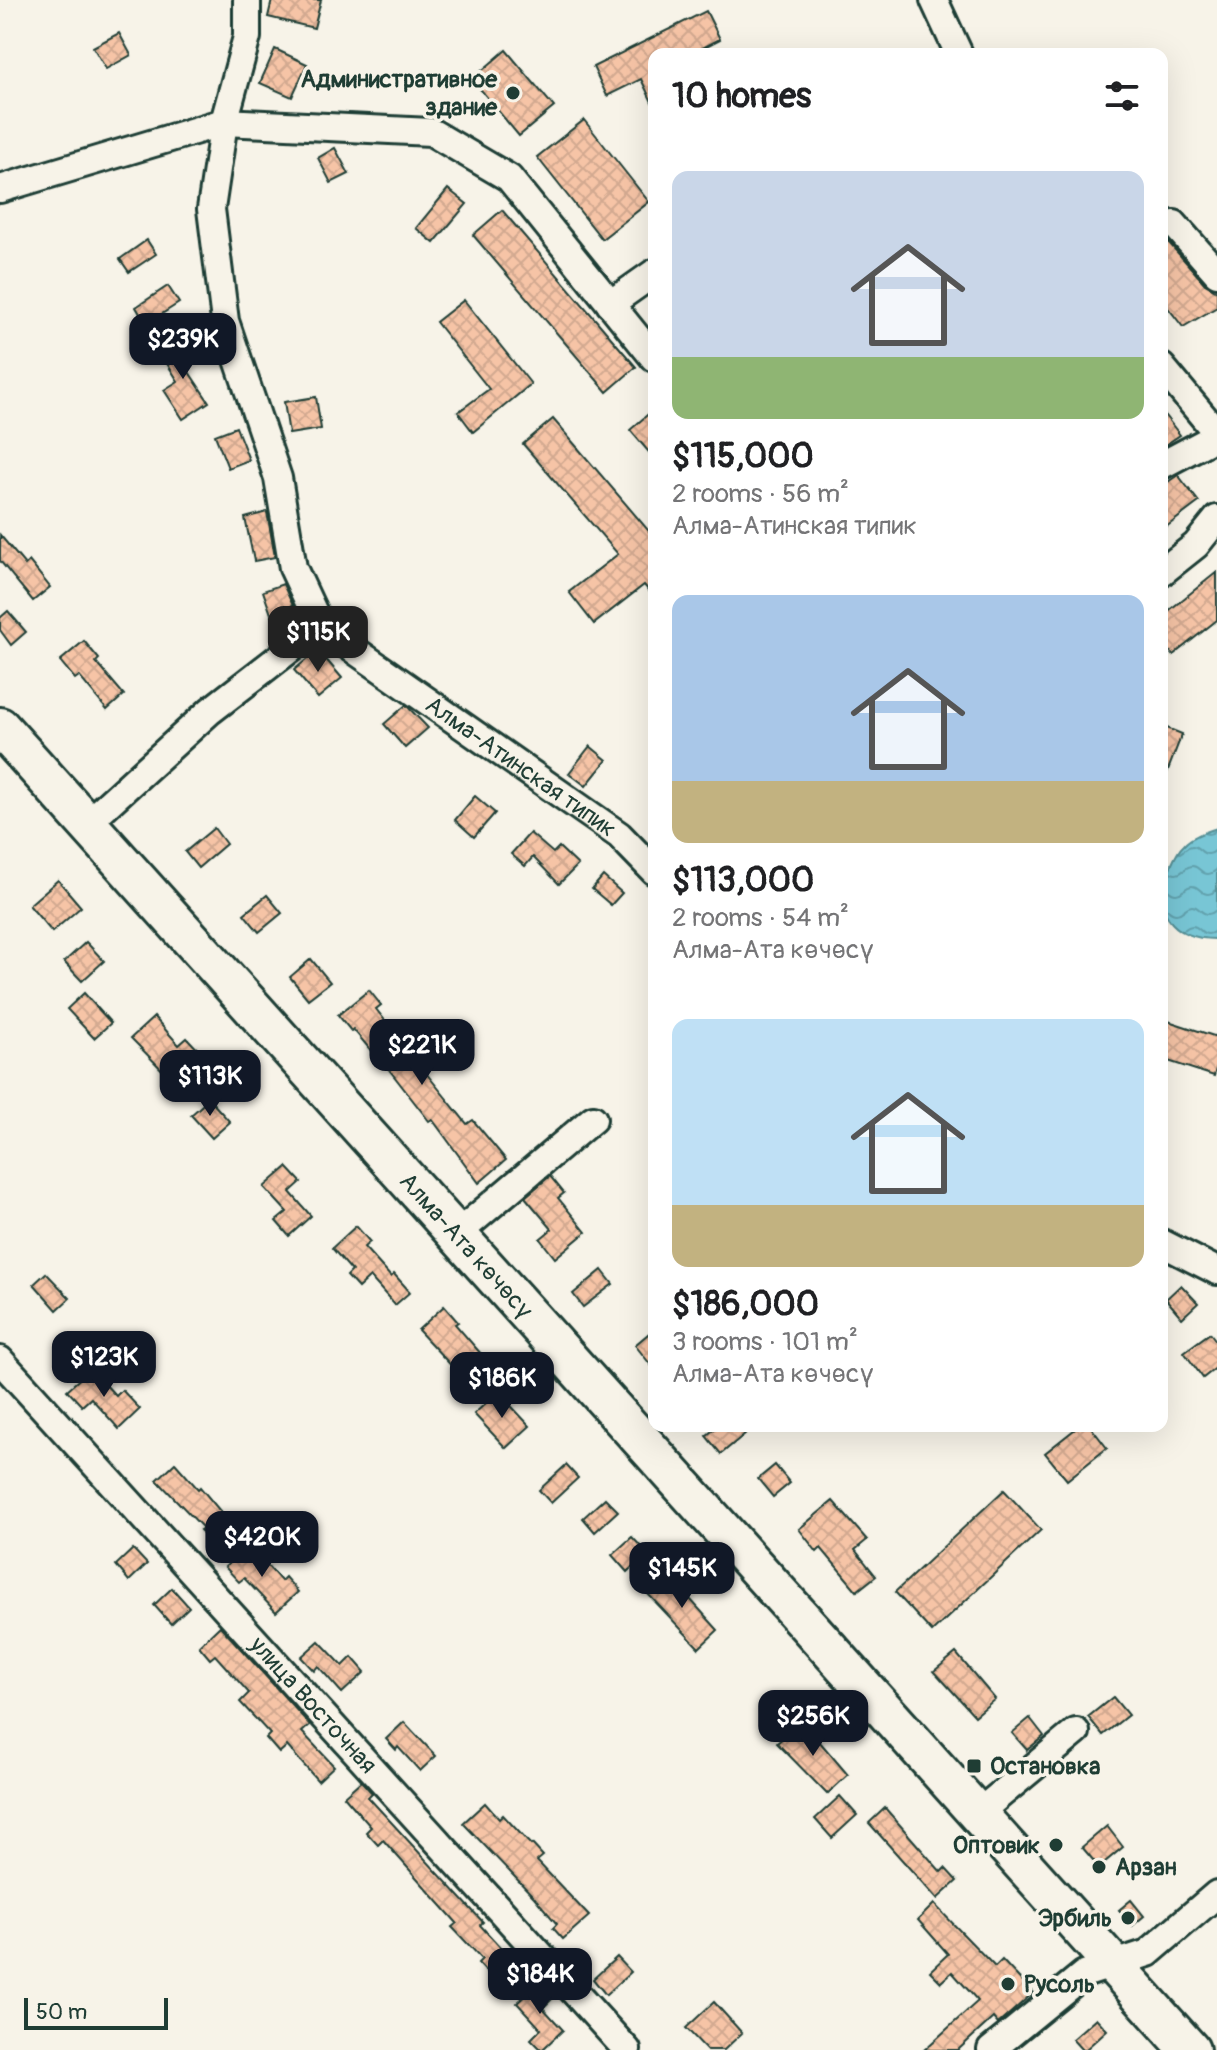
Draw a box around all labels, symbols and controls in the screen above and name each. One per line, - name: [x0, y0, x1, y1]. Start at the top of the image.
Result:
- place label: Административное здание: [300, 65, 498, 122]
- icon: filters: [1100, 74, 1144, 118]
- text: 10 homes: [672, 75, 811, 118]
- marker: Административное здание: [504, 84, 522, 102]
- icon: home: [836, 223, 980, 367]
- pin: $239K: [127, 313, 239, 381]
- text: $239K: [147, 323, 219, 355]
- text: $115,000: [672, 435, 814, 478]
- text: 2 rooms · 56 m²: [672, 478, 849, 510]
- text: Алма-Атинская типик: [672, 510, 917, 542]
- pin: $115K: [262, 606, 374, 674]
- text: $115K: [286, 616, 350, 648]
- icon: home: [836, 647, 980, 791]
- street label: Алма-Атинская типик: [420, 690, 622, 844]
- text: $113,000: [672, 859, 814, 902]
- text: 2 rooms · 54 m²: [672, 902, 849, 934]
- text: Алма-Ата көчөсү: [672, 934, 874, 966]
- pin: $221K: [366, 1019, 478, 1087]
- text: $221K: [387, 1029, 457, 1061]
- pin: $113K: [154, 1050, 266, 1118]
- text: $113K: [178, 1060, 242, 1092]
- icon: home: [836, 1071, 980, 1215]
- street label: Алма-Ата көчөсү: [393, 1167, 540, 1325]
- text: $186,000: [672, 1283, 819, 1326]
- text: 3 rooms · 101 m²: [672, 1326, 858, 1358]
- pin: $123K: [48, 1331, 160, 1399]
- text: $123K: [70, 1341, 138, 1373]
- pin: $186K: [446, 1352, 558, 1420]
- text: Алма-Ата көчөсү: [672, 1358, 874, 1390]
- text: $186K: [468, 1362, 536, 1394]
- pin: $420K: [206, 1511, 318, 1579]
- text: $420K: [223, 1521, 301, 1553]
- pin: $145K: [626, 1542, 738, 1610]
- text: $145K: [647, 1552, 717, 1584]
- street label: улица Восточная: [243, 1630, 382, 1780]
- pin: $256K: [757, 1690, 869, 1758]
- text: $256K: [776, 1700, 850, 1732]
- place label: Остановка: [990, 1752, 1100, 1781]
- marker: Остановка: [965, 1757, 983, 1775]
- place label: Оптовик: [953, 1831, 1040, 1860]
- marker: Оптовик: [1047, 1836, 1065, 1854]
- place label: Арзан: [1115, 1853, 1177, 1882]
- marker: Арзан: [1090, 1858, 1108, 1876]
- place label: Эрбиль: [1038, 1904, 1112, 1933]
- marker: Эрбиль: [1119, 1909, 1137, 1927]
- pin: $184K: [484, 1948, 596, 2016]
- text: $184K: [506, 1958, 574, 1990]
- place label: Русоль: [1024, 1970, 1095, 1999]
- marker: Русоль: [999, 1975, 1017, 1993]
- scale bar: [24, 1994, 168, 2030]
- text: 50 m: [36, 1998, 87, 2026]

